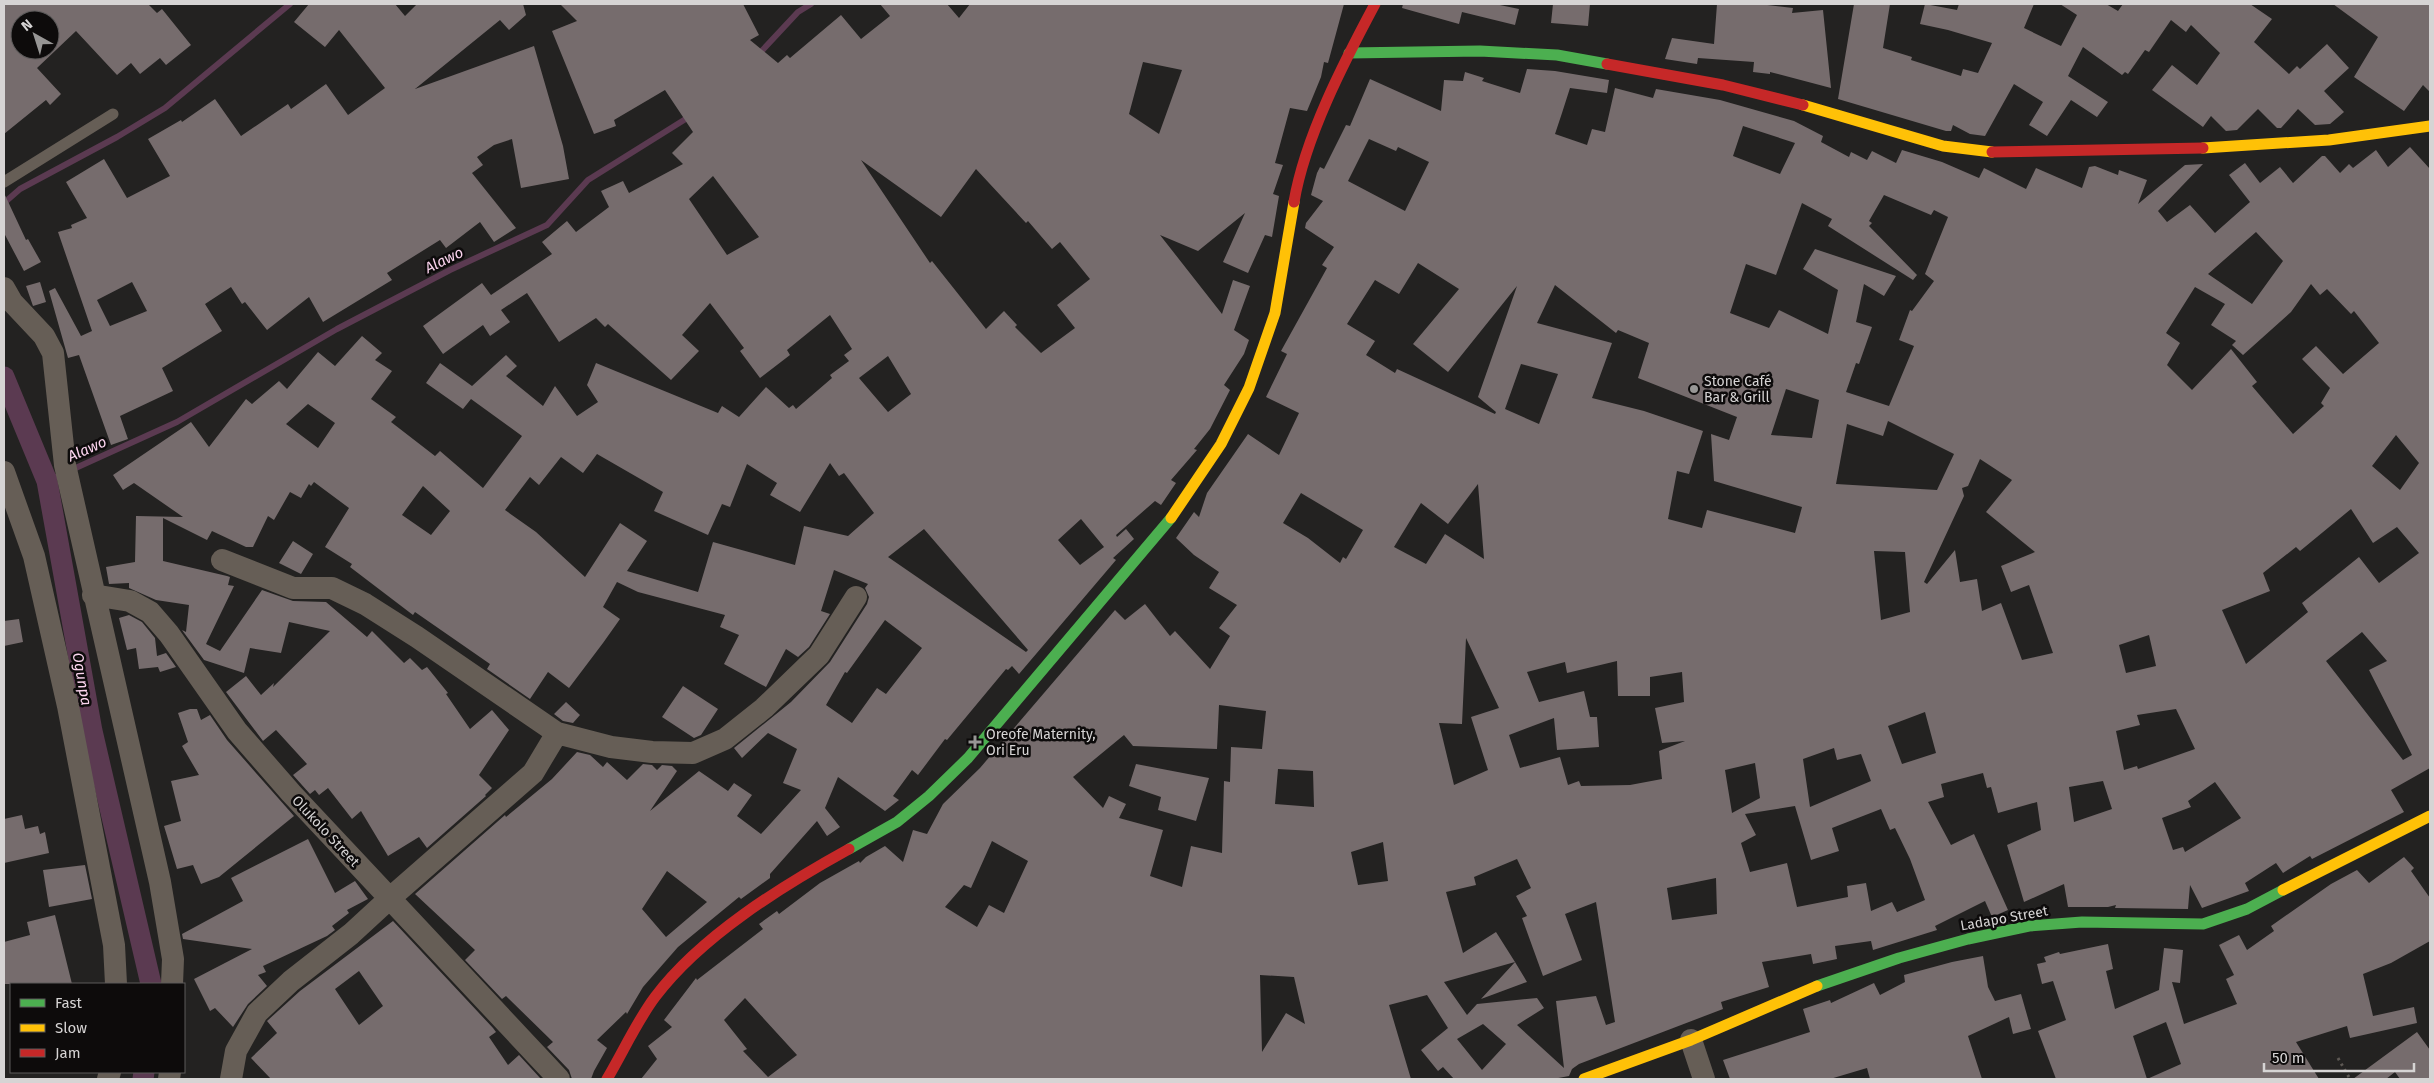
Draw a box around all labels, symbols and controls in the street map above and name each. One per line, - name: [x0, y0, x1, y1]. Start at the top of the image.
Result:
- north arrow: [10, 10, 60, 60]
- text: N: [18, 16, 36, 35]
- water label: Alawo: [421, 243, 466, 277]
- place label: Stone Café Bar & Grill: [1704, 373, 1772, 406]
- marker: Stone Café Bar & Grill: [1688, 383, 1700, 395]
- water label: Alawo: [64, 433, 109, 466]
- water label: Ogunpa: [68, 651, 96, 707]
- place label: Oreofe Maternity, Ori Eru: [986, 726, 1096, 759]
- marker: Oreofe Maternity, Ori Eru: [968, 735, 982, 749]
- street label: Olukolo Street: [288, 792, 364, 871]
- street label: Ladapo Street: [1959, 902, 2050, 935]
- legend: [10, 983, 185, 1073]
- text: Fast: [55, 994, 82, 1012]
- text: Slow: [55, 1019, 87, 1037]
- scale bar: [2264, 1040, 2414, 1072]
- text: Jam: [55, 1044, 81, 1062]
- text: 50 m: [2272, 1049, 2305, 1067]

